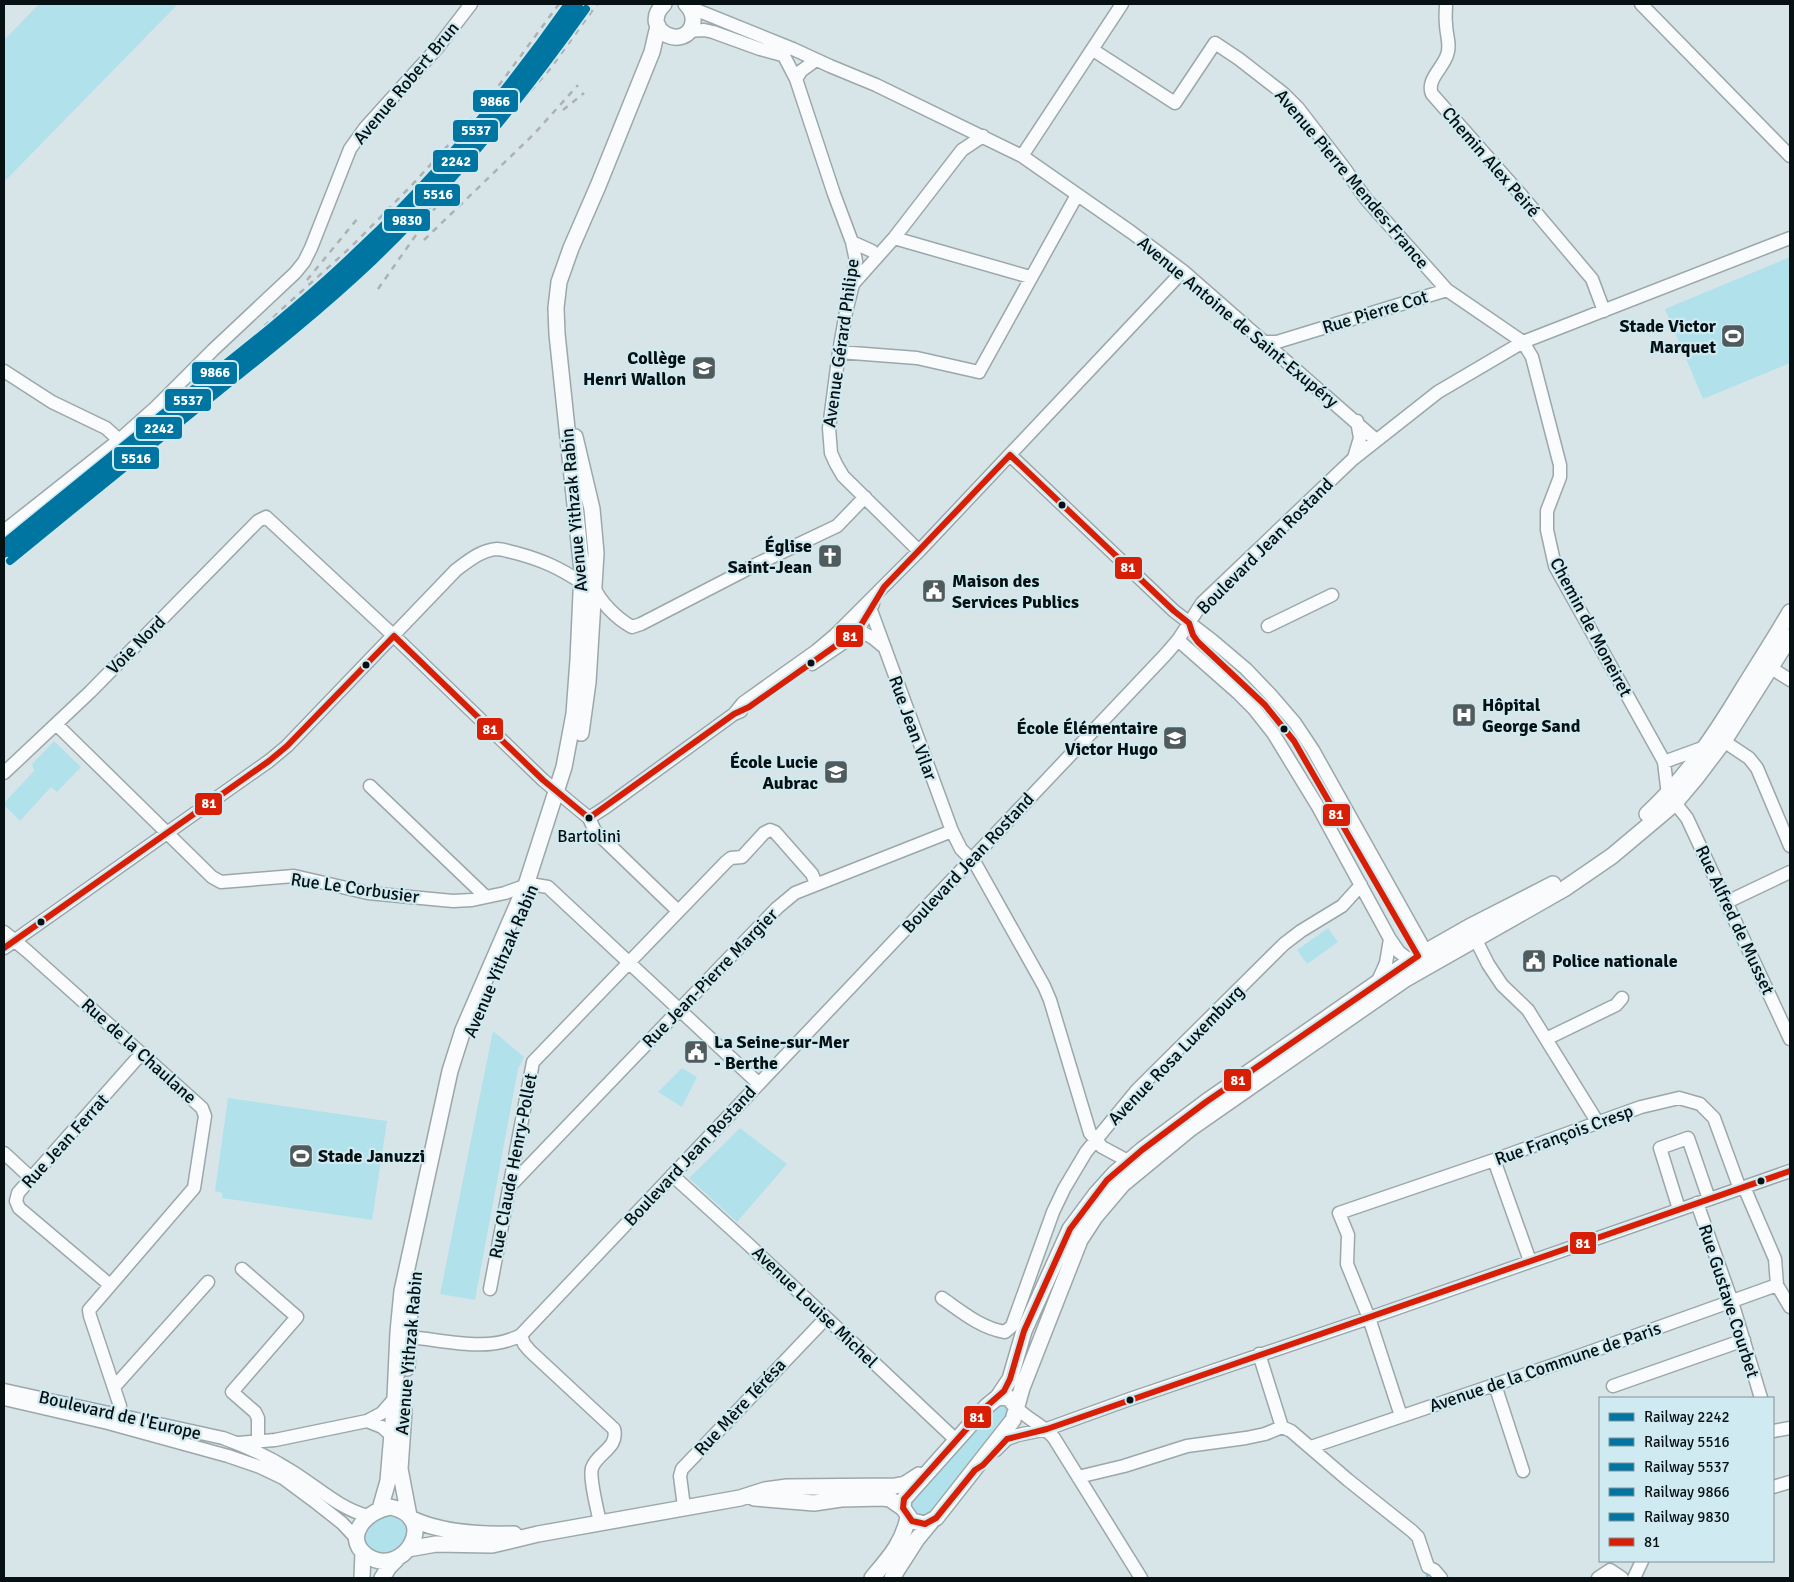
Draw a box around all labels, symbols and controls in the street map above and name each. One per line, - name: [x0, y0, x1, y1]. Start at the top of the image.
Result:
- street label: Avenue Robert Brun: [348, 17, 464, 149]
- street label: Avenue Pierre Mendes-France: [1270, 85, 1434, 273]
- line badge: 9866: [472, 89, 519, 113]
- text: 9866: [480, 93, 511, 110]
- street label: Chemin Alex Peiré: [1437, 102, 1545, 222]
- line badge: 5537: [452, 119, 499, 143]
- text: 5537: [461, 122, 492, 139]
- line badge: 2242: [432, 149, 479, 173]
- text: 2242: [441, 153, 471, 170]
- line badge: 5516: [414, 183, 461, 207]
- text: 5516: [423, 186, 454, 203]
- line badge: 9830: [383, 208, 431, 232]
- text: 9830: [392, 212, 423, 229]
- street label: Avenue Antoine de Saint-Exupéry: [1133, 231, 1343, 413]
- street label: Avenue Gérard Philipe: [818, 257, 864, 429]
- street label: Rue Pierre Cot: [1319, 285, 1431, 339]
- place label: Stade Victor Marquet: [1620, 315, 1717, 358]
- sports icon: Stade Victor Marquet: [1720, 323, 1746, 349]
- place label: Collège Henri Wallon: [583, 347, 686, 390]
- school or university icon: Collège Henri Wallon: [691, 355, 717, 381]
- line badge: 9866: [191, 361, 238, 385]
- text: 9866: [200, 364, 231, 381]
- line badge: 5537: [164, 388, 212, 412]
- text: 5537: [173, 392, 204, 409]
- line badge: 2242: [135, 416, 183, 440]
- text: 2242: [144, 420, 174, 437]
- street label: Avenue Yithzak Rabin: [556, 427, 592, 593]
- line badge: 5516: [113, 446, 160, 470]
- text: 5516: [121, 450, 152, 467]
- street label: Boulevard Jean Rostand: [1192, 473, 1338, 619]
- unlabelled marker: [1057, 500, 1067, 510]
- place label: Église Saint-Jean: [728, 535, 812, 578]
- church icon: Église Saint-Jean: [817, 543, 843, 569]
- street label: Chemin de Moneiret: [1545, 554, 1637, 700]
- line badge: 81: [1114, 556, 1143, 580]
- text: 81: [1120, 559, 1136, 576]
- place label: Maison des Services Publics: [952, 570, 1079, 613]
- public building icon: Maison des Services Publics: [921, 578, 947, 604]
- street label: Voie Nord: [102, 611, 170, 679]
- line badge: 81: [835, 624, 864, 648]
- text: 81: [842, 628, 858, 645]
- unlabelled marker: [806, 658, 816, 668]
- unlabelled marker: [361, 660, 371, 670]
- street label: Rue Jean Vilar: [884, 673, 942, 784]
- place label: Hôpital George Sand: [1482, 694, 1581, 737]
- hospital icon: Hôpital George Sand: [1451, 702, 1477, 728]
- line badge: 81: [476, 717, 504, 741]
- place label: École Élémentaire Victor Hugo: [1016, 717, 1158, 760]
- text: 81: [482, 721, 498, 738]
- unlabelled marker: [1279, 724, 1289, 734]
- school or university icon: École Élémentaire Victor Hugo: [1162, 725, 1188, 751]
- place label: École Lucie Aubrac: [730, 751, 818, 794]
- school or university icon: École Lucie Aubrac: [823, 759, 849, 785]
- street label: Boulevard Jean Rostand: [897, 788, 1039, 938]
- line badge: 81: [194, 792, 223, 816]
- text: 81: [201, 795, 217, 812]
- line badge: 81: [1322, 803, 1351, 827]
- text: 81: [1328, 806, 1344, 823]
- marker: Bartolini: [584, 813, 594, 823]
- place label: Bartolini: [557, 826, 621, 847]
- street label: Rue Alfred de Musset: [1691, 842, 1779, 998]
- street label: Rue Le Corbusier: [289, 868, 421, 908]
- street label: Avenue Yithzak Rabin: [459, 881, 543, 1041]
- street label: Rue Jean-Pierre Margier: [638, 903, 783, 1052]
- unlabelled marker: [36, 917, 46, 927]
- public building icon: Police nationale: [1521, 948, 1547, 974]
- place label: Police nationale: [1552, 950, 1678, 972]
- street label: Avenue Rosa Luxemburg: [1103, 980, 1249, 1130]
- street label: Rue de la Chaulane: [77, 994, 201, 1108]
- place label: La Seine-sur-Mer - Berthe: [714, 1031, 850, 1074]
- public building icon: La Seine-sur-Mer - Berthe: [683, 1039, 709, 1065]
- line badge: 81: [1223, 1068, 1252, 1092]
- street label: Rue Claude Henry-Pollet: [484, 1072, 542, 1260]
- text: 81: [1230, 1072, 1246, 1089]
- street label: Boulevard Jean Rostand: [619, 1081, 761, 1231]
- street label: Rue Jean Ferrat: [17, 1089, 113, 1193]
- street label: Rue François Cresp: [1492, 1100, 1636, 1170]
- sports icon: Stade Januzzi: [288, 1143, 314, 1169]
- place label: Stade Januzzi: [318, 1145, 425, 1167]
- unlabelled marker: [1756, 1176, 1766, 1186]
- street label: Rue Gustave Courbet: [1694, 1222, 1764, 1380]
- line badge: 81: [1569, 1231, 1597, 1255]
- text: 81: [1575, 1235, 1591, 1252]
- street label: Avenue Louise Michel: [748, 1241, 882, 1373]
- street label: Avenue Yithzak Rabin: [391, 1270, 427, 1436]
- street label: Avenue de la Commune de Paris: [1426, 1317, 1664, 1417]
- street label: Rue Mère Térésa: [689, 1354, 791, 1460]
- street label: Boulevard de l'Europe: [37, 1386, 203, 1444]
- unlabelled marker: [1125, 1395, 1135, 1405]
- legend: [1599, 1397, 1774, 1562]
- line badge: 81: [963, 1405, 992, 1429]
- text: Railway 2242: [1644, 1408, 1730, 1426]
- text: 81: [969, 1409, 985, 1426]
- text: Railway 5516: [1644, 1433, 1730, 1451]
- text: Railway 5537: [1644, 1458, 1730, 1476]
- text: Railway 9866: [1644, 1483, 1730, 1501]
- text: Railway 9830: [1644, 1508, 1730, 1526]
- text: 81: [1644, 1533, 1660, 1551]

